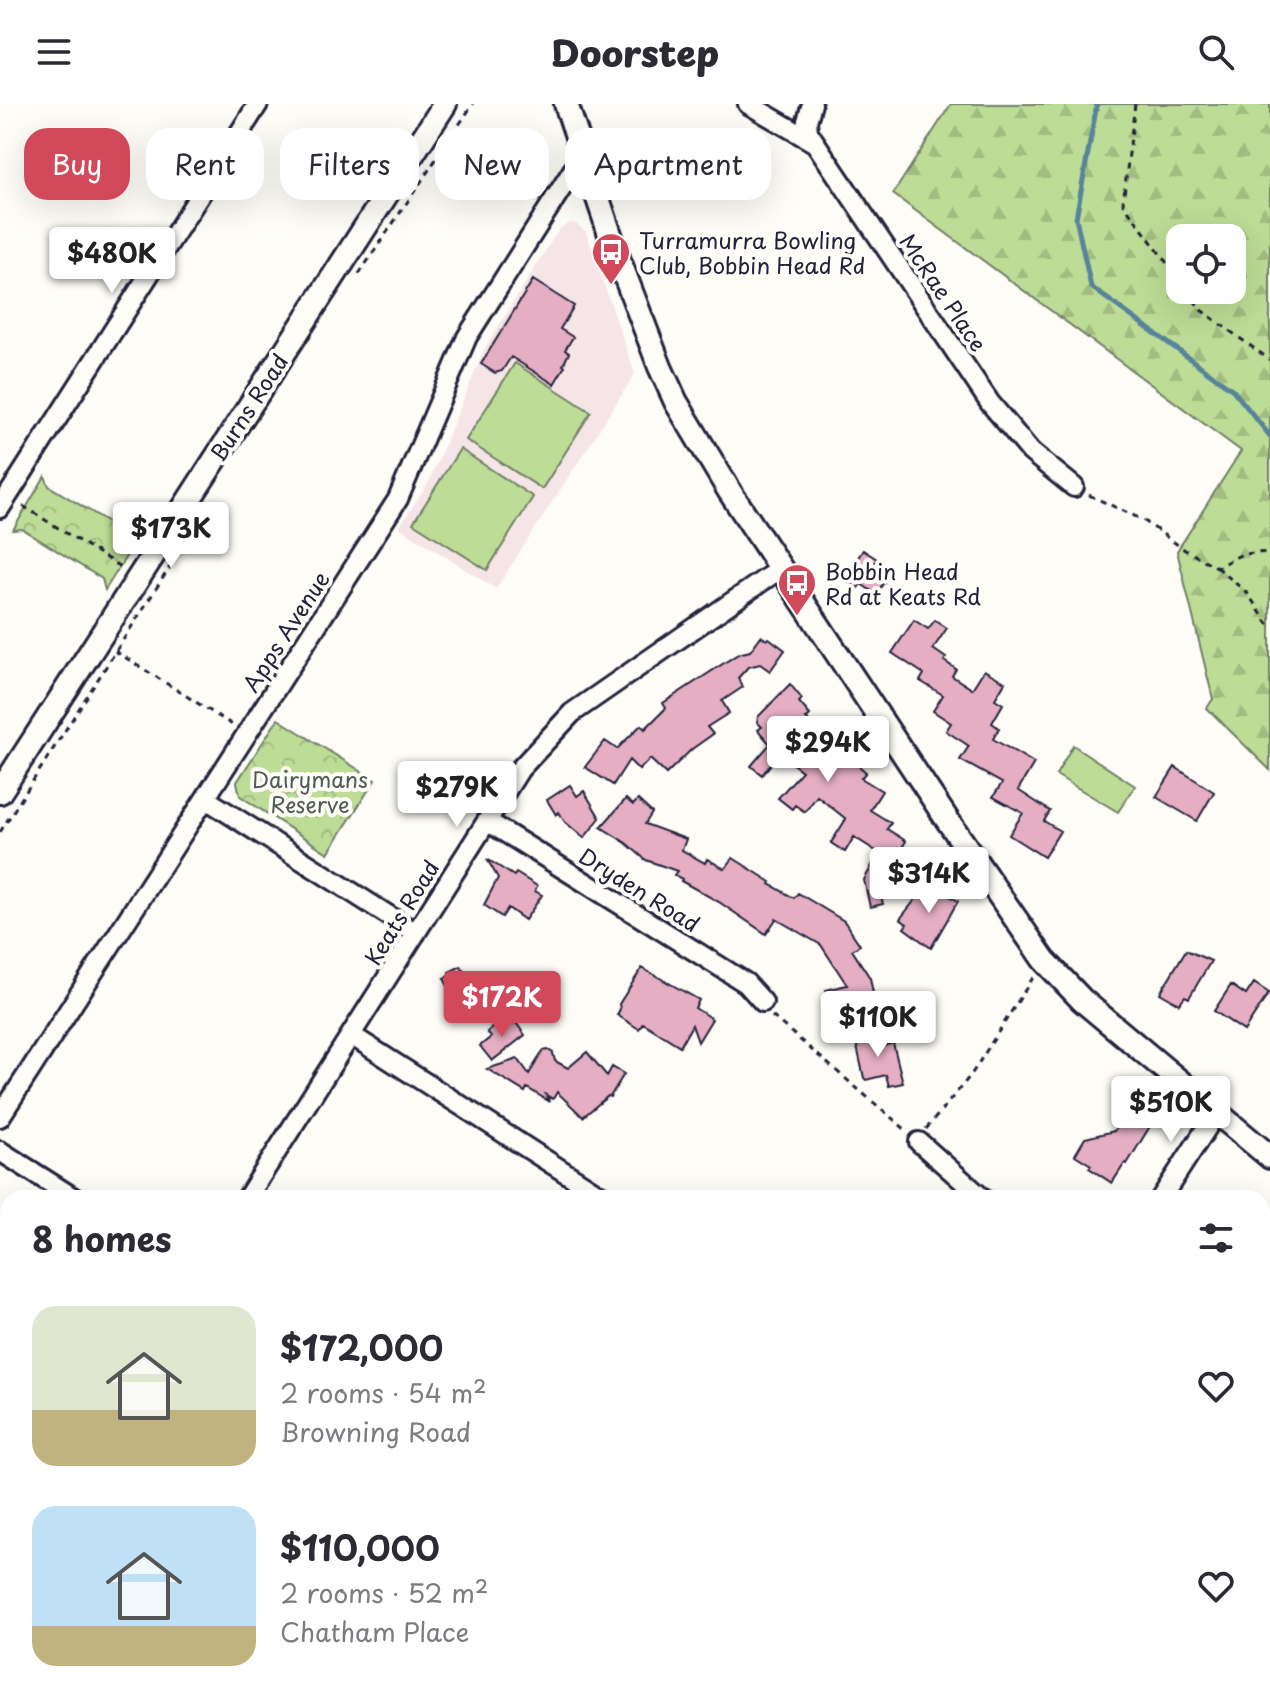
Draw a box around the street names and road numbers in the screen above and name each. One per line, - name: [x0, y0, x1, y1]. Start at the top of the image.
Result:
- street label: McRae Place: [892, 226, 996, 358]
- street label: Burns Road: [201, 347, 295, 467]
- street label: Apps Avenue: [234, 564, 336, 698]
- street label: Dryden Road: [573, 839, 707, 939]
- street label: Keats Road: [356, 853, 446, 971]

